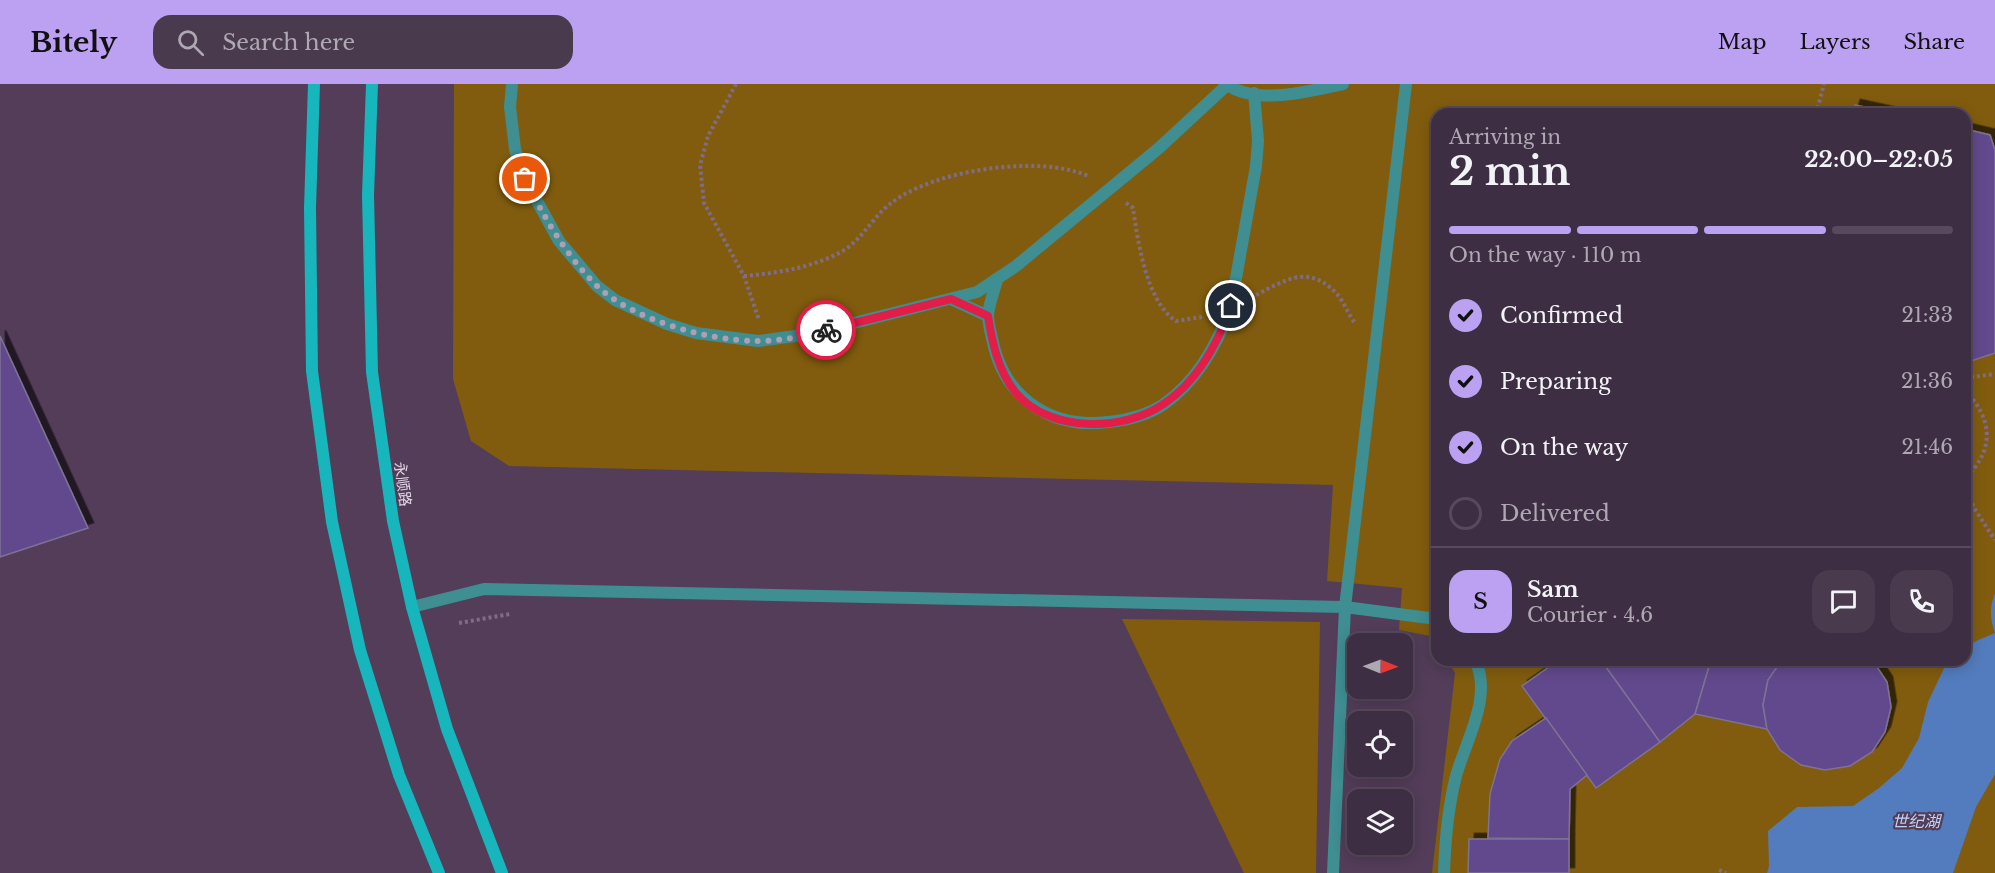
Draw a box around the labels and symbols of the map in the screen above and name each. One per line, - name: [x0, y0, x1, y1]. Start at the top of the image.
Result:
- pin: [499, 153, 550, 204]
- pin: [1205, 280, 1256, 331]
- courier: [796, 300, 856, 360]
- street label: 永顺路: [390, 460, 416, 508]
- north arrow: [1347, 633, 1413, 699]
- water label: 世纪湖: [1892, 811, 1943, 831]

